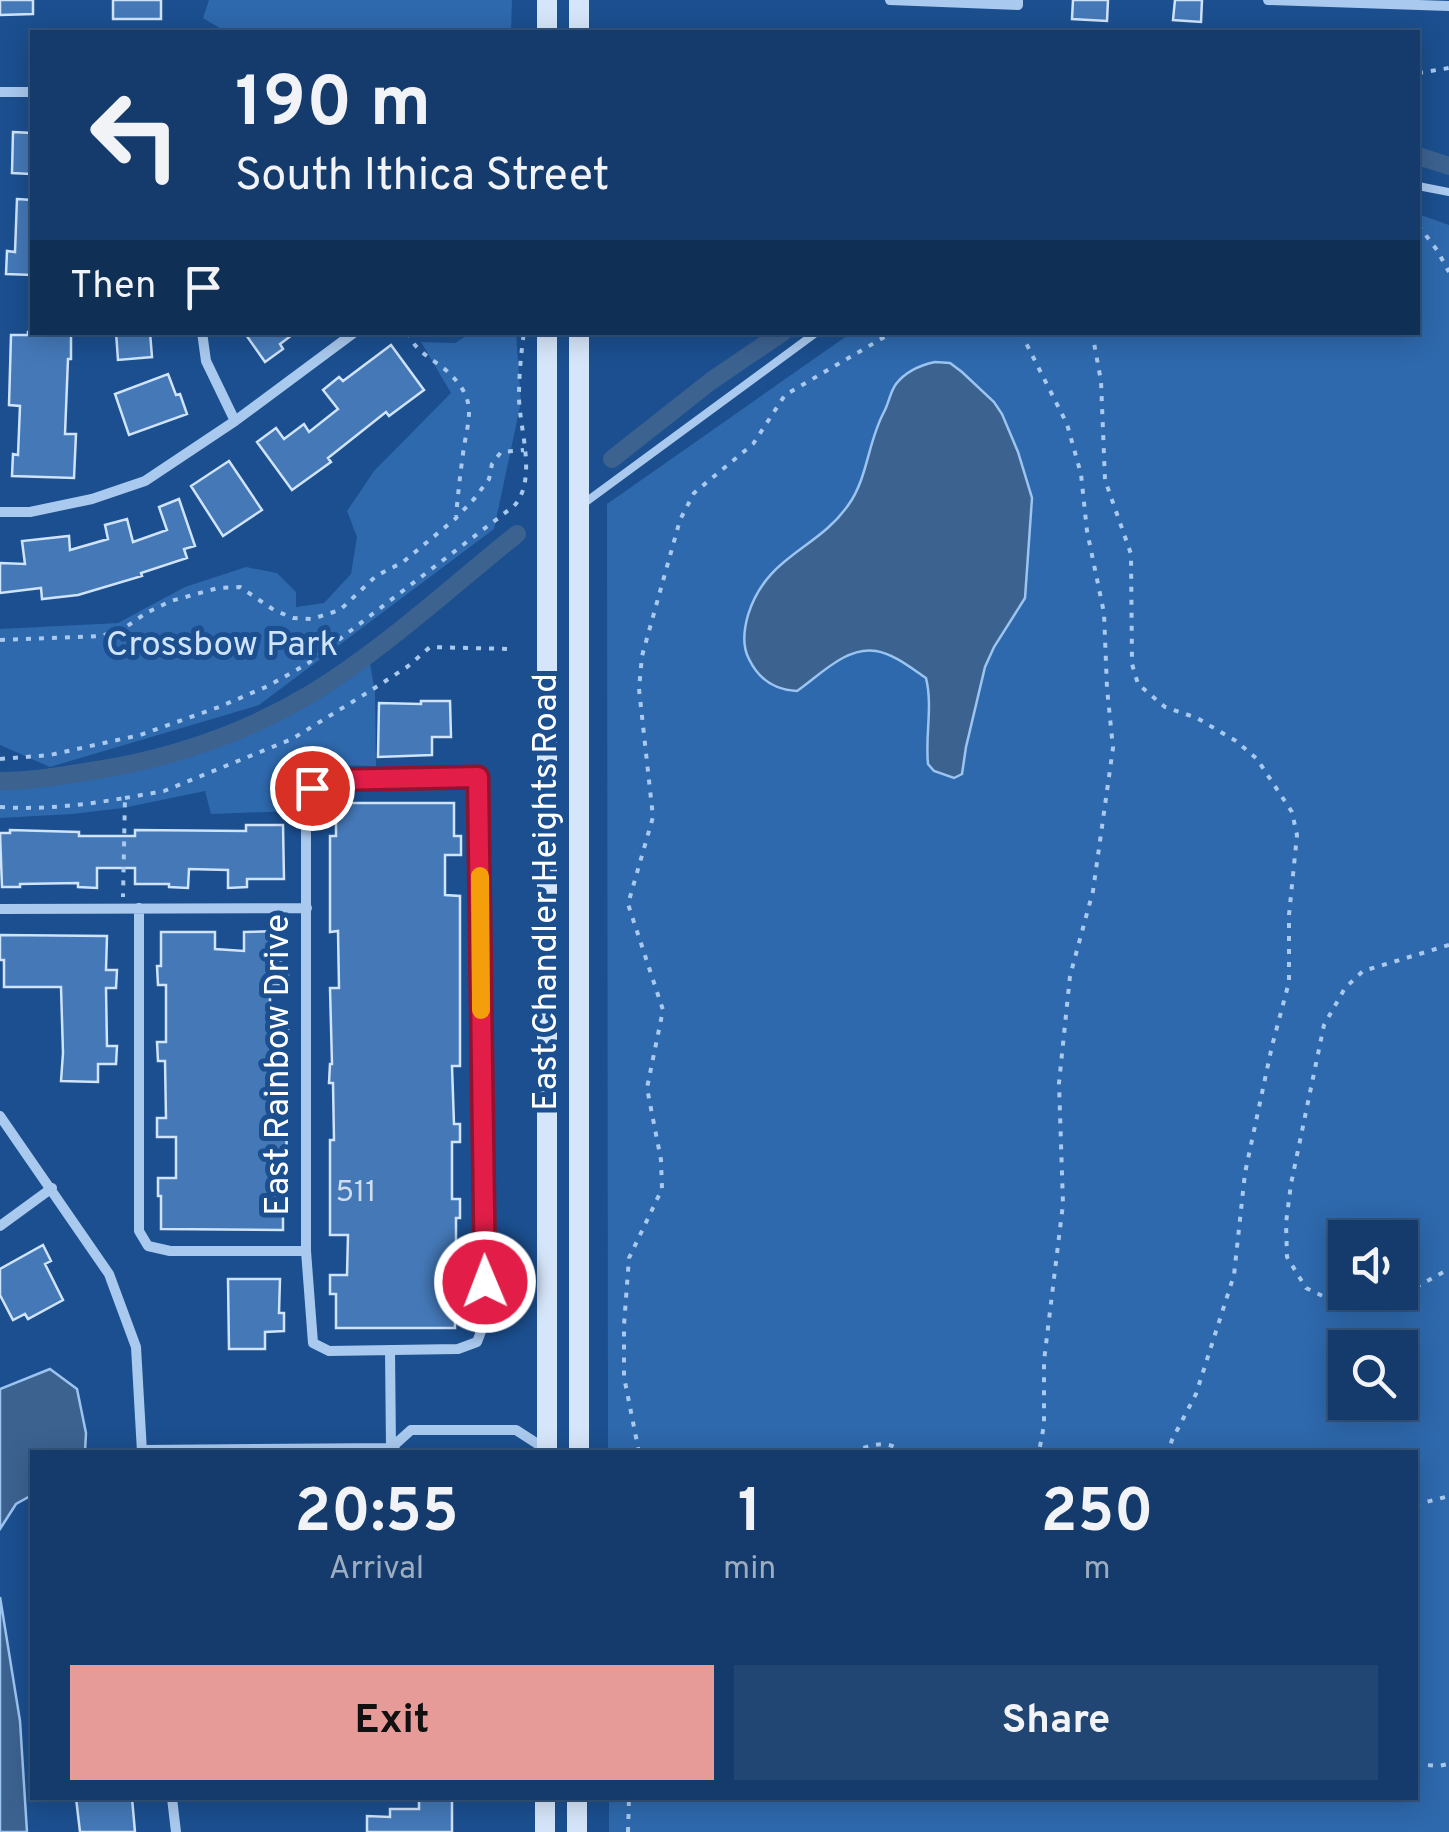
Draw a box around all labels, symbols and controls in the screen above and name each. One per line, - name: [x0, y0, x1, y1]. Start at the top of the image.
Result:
- text: 190 m: [235, 62, 431, 151]
- icon: left: [70, 70, 200, 200]
- text: South Ithica Street: [235, 149, 609, 206]
- icon: arrive: [176, 260, 231, 315]
- text: Then: [70, 263, 156, 312]
- park label: Crossbow Park: [106, 624, 338, 668]
- street label: East Chandler Heights Road: [525, 673, 569, 1111]
- pin: [270, 746, 355, 831]
- icon: arrive: [285, 761, 340, 816]
- street label: East Rainbow Drive: [257, 914, 301, 1216]
- house number: 511: [335, 1175, 377, 1212]
- map controls: [1328, 1220, 1418, 1420]
- button: sound: [1328, 1220, 1418, 1310]
- position arrow: [433, 1230, 537, 1334]
- button: search: [1328, 1330, 1418, 1420]
- text: 20:55: [295, 1477, 459, 1553]
- text: 1: [738, 1477, 762, 1553]
- text: 250: [1041, 1477, 1153, 1553]
- text: Arrival: [329, 1550, 424, 1590]
- text: min: [723, 1550, 776, 1590]
- text: m: [1084, 1550, 1111, 1590]
- button: Exit: [70, 1665, 714, 1780]
- button: Share: [734, 1665, 1378, 1780]

